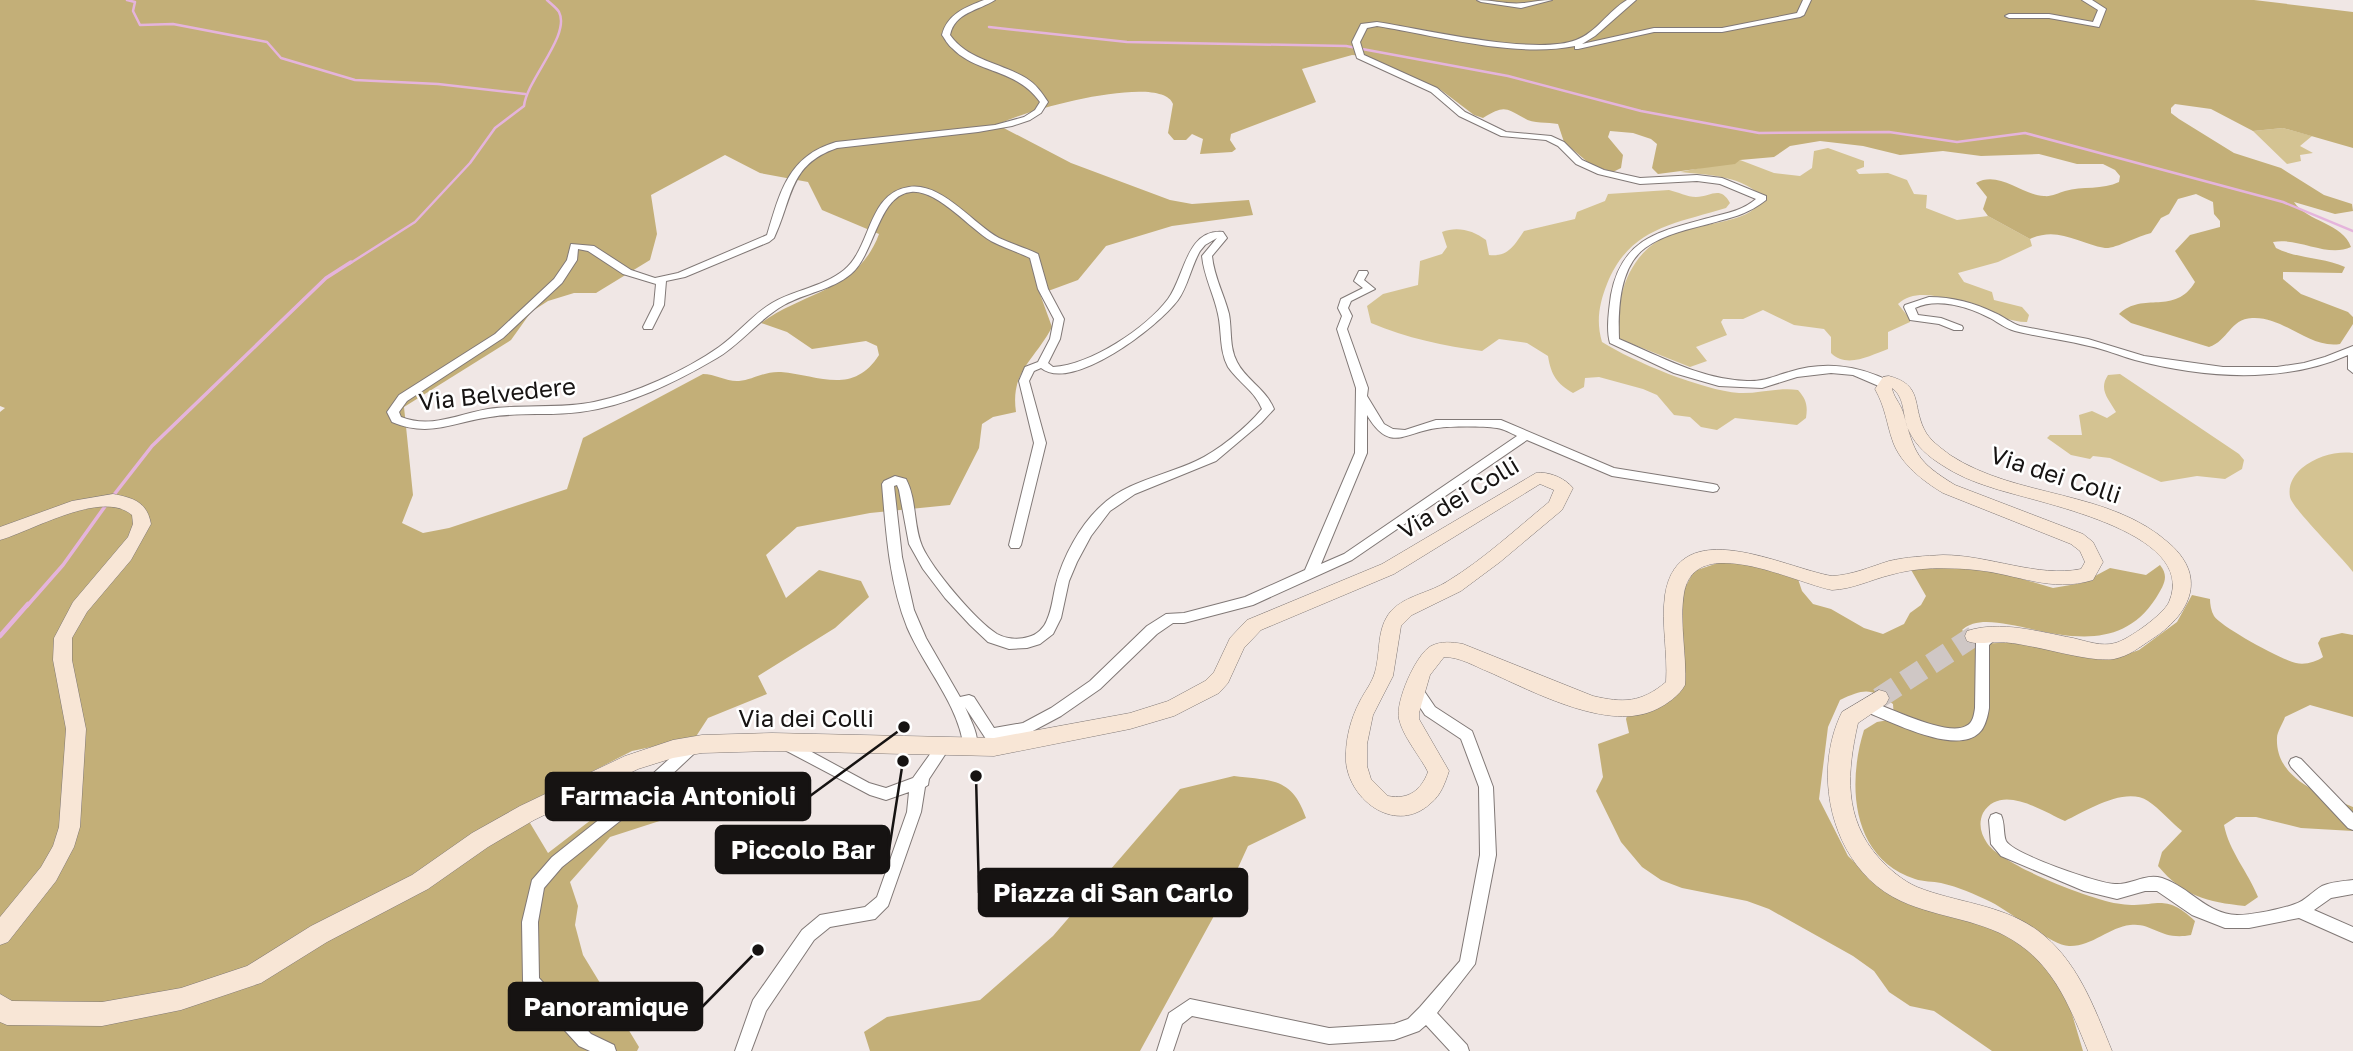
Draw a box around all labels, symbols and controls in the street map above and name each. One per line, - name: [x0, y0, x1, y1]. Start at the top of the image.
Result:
- street label: Via Belvedere: [417, 370, 577, 416]
- street label: Via dei Colli: [1987, 439, 2125, 509]
- street label: Via dei Colli: [1392, 450, 1524, 544]
- street label: Via dei Colli: [738, 703, 874, 732]
- callout: Farmacia Antonioli: [546, 773, 810, 820]
- text: Farmacia Antonioli: [560, 780, 796, 811]
- callout: Piccolo Bar: [716, 826, 889, 873]
- text: Piccolo Bar: [731, 834, 875, 865]
- callout: Piazza di San Carlo: [979, 869, 1247, 916]
- text: Piazza di San Carlo: [993, 877, 1233, 908]
- callout: Panoramique: [509, 983, 702, 1030]
- text: Panoramique: [524, 991, 688, 1022]

